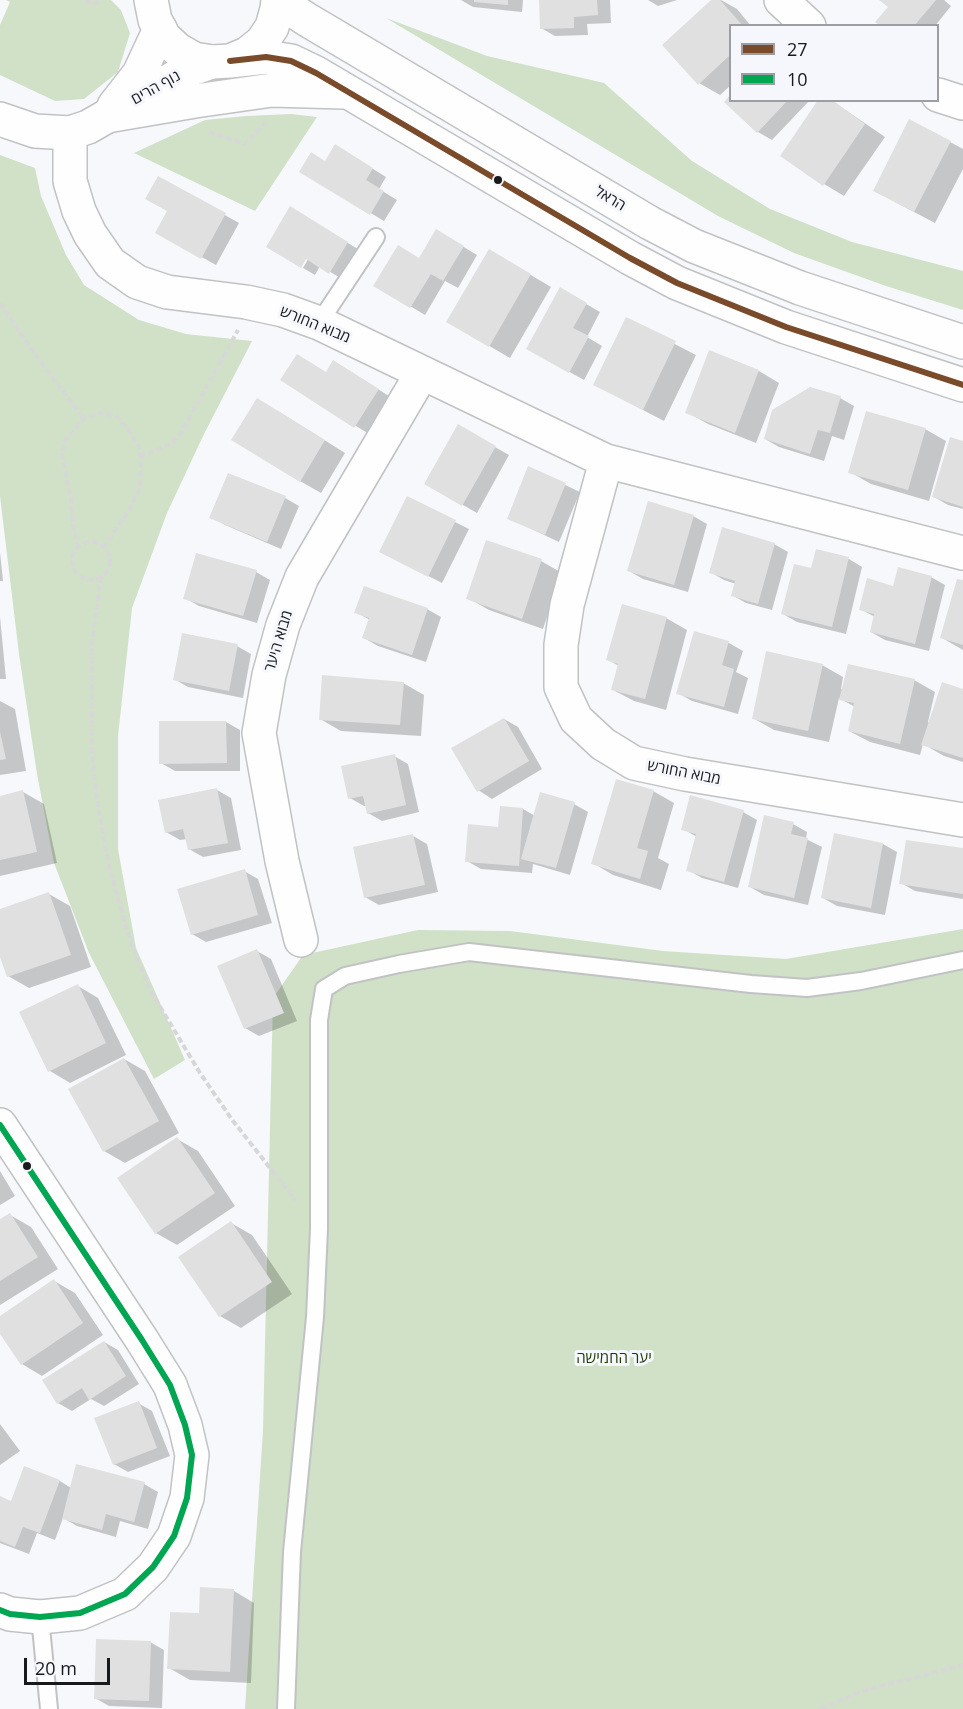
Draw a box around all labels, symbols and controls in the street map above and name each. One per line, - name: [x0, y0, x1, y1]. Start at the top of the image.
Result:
- legend: [729, 24, 939, 102]
- text: 27: [787, 37, 808, 61]
- street label: נוף הרים: [128, 67, 184, 109]
- text: 10: [787, 67, 808, 91]
- unlabelled marker: [492, 174, 504, 186]
- street label: הראל: [591, 183, 629, 215]
- street label: מבוא החורש: [277, 303, 353, 347]
- street label: מבוא היער: [261, 608, 297, 674]
- street label: מבוא החורש: [646, 757, 722, 789]
- unlabelled marker: [21, 1160, 33, 1172]
- park label: יער החמישה: [576, 1350, 652, 1368]
- scale bar: [27, 1646, 112, 1684]
- text: 20 m: [35, 1656, 77, 1680]

